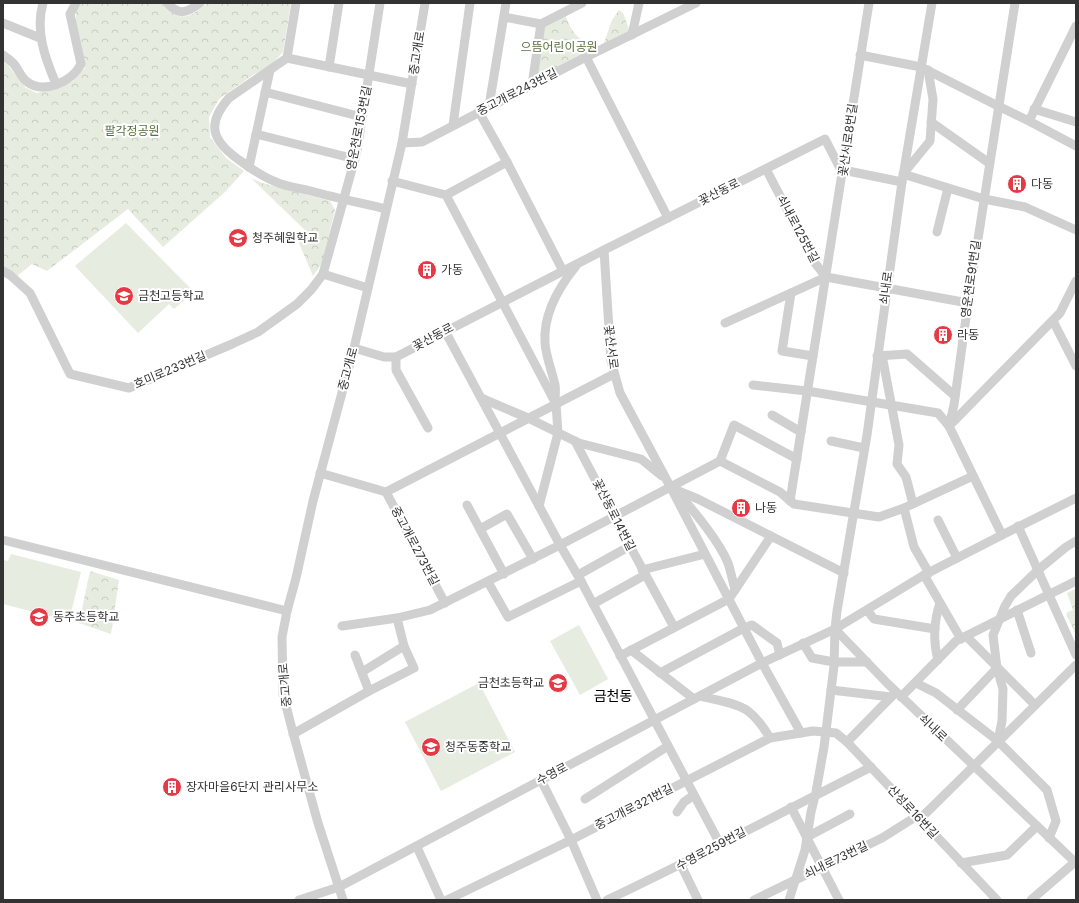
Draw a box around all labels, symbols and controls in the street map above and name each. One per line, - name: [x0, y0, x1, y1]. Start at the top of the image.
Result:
- street label: 중고개로: [406, 30, 427, 76]
- park label: 으뜸어린이공원: [520, 39, 598, 54]
- street label: 중고개로243번길: [474, 65, 560, 118]
- street label: 영운천로153번길: [343, 84, 374, 171]
- street label: 꽃산서로8번길: [835, 102, 860, 177]
- park label: 팔각정공원: [104, 123, 160, 138]
- building icon: 다동: [1006, 173, 1028, 195]
- street label: 꽃산동로: [696, 175, 742, 208]
- place label: 다동: [1031, 176, 1053, 191]
- street label: 쇠내로125번길: [774, 192, 823, 265]
- school or university icon: 청주혜원학교: [227, 227, 249, 249]
- place label: 청주혜원학교: [252, 230, 318, 245]
- street label: 영운천로91번길: [958, 239, 983, 319]
- building icon: 가동: [416, 259, 438, 281]
- place label: 가동: [441, 262, 463, 277]
- street label: 쇠내로: [876, 270, 895, 305]
- school or university icon: 금천고등학교: [113, 285, 135, 307]
- place label: 금천고등학교: [138, 288, 204, 303]
- street label: 꽃산동로: [410, 320, 456, 354]
- street label: 꽃산서로: [601, 324, 622, 370]
- building icon: 라동: [932, 324, 954, 346]
- place label: 라동: [957, 327, 979, 342]
- street label: 중고개로: [335, 346, 360, 392]
- street label: 호미로233번길: [131, 348, 208, 392]
- street label: 꽃산동로14번길: [590, 476, 639, 553]
- building icon: 나동: [730, 497, 752, 519]
- place label: 나동: [755, 500, 777, 515]
- street label: 중고개로273번길: [388, 504, 443, 588]
- school or university icon: 동주초등학교: [28, 606, 50, 628]
- place label: 동주초등학교: [53, 609, 119, 624]
- street label: 중고개로: [275, 662, 294, 708]
- school or university icon: 금천초등학교: [547, 672, 569, 694]
- place label: 금천초등학교: [478, 675, 544, 690]
- district label: 금천동: [594, 687, 632, 704]
- street label: 쇠내로: [916, 711, 950, 745]
- school or university icon: 청주동중학교: [420, 736, 442, 758]
- place label: 청주동중학교: [445, 739, 511, 754]
- street label: 수영로: [534, 759, 570, 788]
- building icon: 장자마을6단지 관리사무소: [161, 776, 183, 798]
- place label: 장자마을6단지 관리사무소: [186, 779, 318, 794]
- street label: 중고개로321번길: [592, 780, 675, 833]
- street label: 산성로16번길: [885, 782, 942, 841]
- street label: 수영로259번길: [673, 824, 748, 873]
- street label: 쇠내로73번길: [801, 838, 870, 881]

